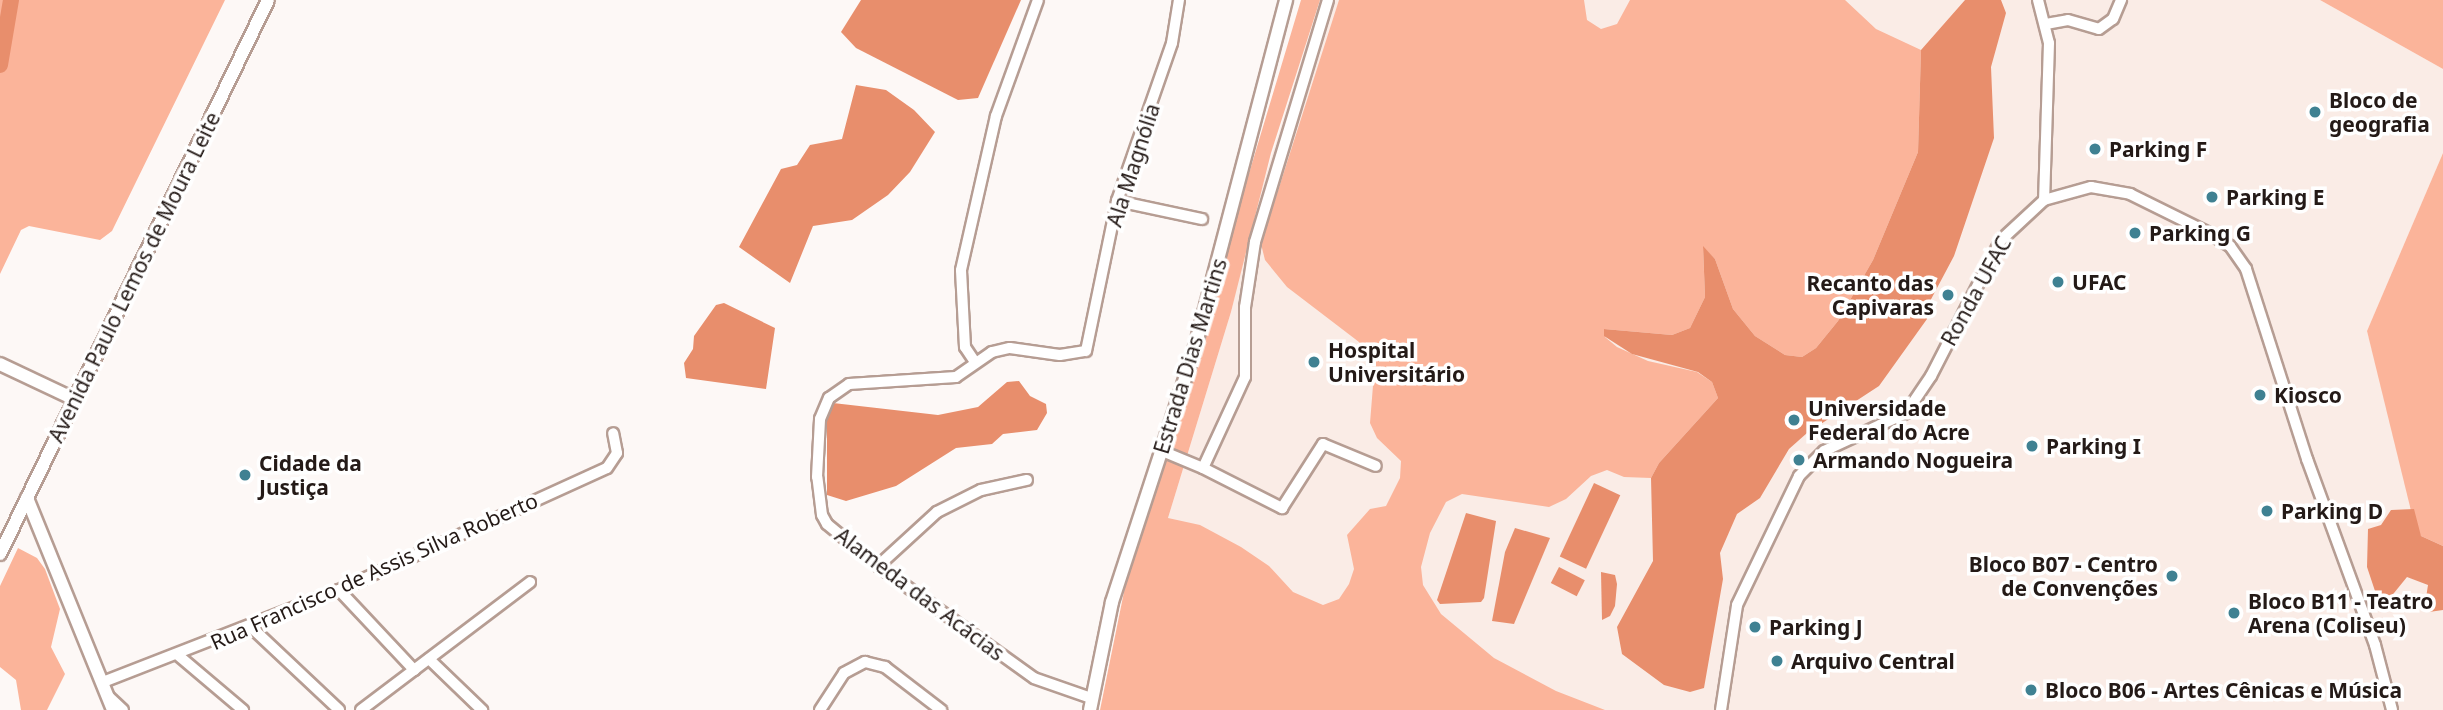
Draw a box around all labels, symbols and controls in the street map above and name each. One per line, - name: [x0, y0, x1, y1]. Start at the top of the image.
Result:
- place label: Bloco de geografia: [2329, 87, 2430, 137]
- street label: Ala Magnólia: [1101, 100, 1165, 230]
- marker: Bloco de geografia: [2307, 104, 2323, 120]
- street label: Avenida Paulo Lemos de Moura Leite: [43, 108, 225, 446]
- place label: Parking F: [2109, 136, 2207, 162]
- marker: Parking F: [2087, 141, 2103, 157]
- place label: Parking E: [2226, 184, 2324, 210]
- marker: Parking E: [2204, 189, 2220, 205]
- place label: Parking G: [2149, 220, 2251, 246]
- marker: Parking G: [2127, 225, 2143, 241]
- street label: Ronda UFAC: [1936, 232, 2016, 350]
- street label: Estrada Dias Martins: [1148, 255, 1232, 457]
- place label: UFAC: [2072, 269, 2127, 295]
- place label: Recanto das Capivaras: [1807, 270, 1934, 320]
- marker: UFAC: [2050, 274, 2066, 290]
- marker: Recanto das Capivaras: [1940, 287, 1956, 303]
- place label: Hospital Universitário: [1328, 337, 1465, 387]
- marker: Hospital Universitário: [1306, 354, 1322, 370]
- place label: Kiosco: [2274, 382, 2342, 408]
- marker: Kiosco: [2252, 387, 2268, 403]
- place label: Universidade Federal do Acre: [1808, 395, 1970, 445]
- marker: Universidade Federal do Acre: [1786, 412, 1802, 428]
- place label: Parking I: [2046, 433, 2141, 459]
- marker: Parking I: [2024, 438, 2040, 454]
- place label: Armando Nogueira: [1813, 447, 2013, 473]
- place label: Cidade da Justiça: [259, 450, 362, 500]
- marker: Armando Nogueira: [1791, 452, 1807, 468]
- marker: Cidade da Justiça: [237, 467, 253, 483]
- street label: Rua Francisco de Assis Silva Roberto: [207, 487, 541, 655]
- place label: Parking D: [2281, 498, 2383, 524]
- marker: Parking D: [2259, 503, 2275, 519]
- street label: Alameda das Acácias: [831, 522, 1009, 666]
- place label: Bloco B07 - Centro de Convenções: [1969, 551, 2158, 601]
- marker: Bloco B07 - Centro de Convenções: [2164, 568, 2180, 584]
- place label: Bloco B11 - Teatro Arena (Coliseu): [2248, 588, 2433, 638]
- marker: Bloco B11 - Teatro Arena (Coliseu): [2226, 605, 2242, 621]
- place label: Parking J: [1769, 614, 1863, 640]
- marker: Parking J: [1747, 619, 1763, 635]
- place label: Arquivo Central: [1791, 648, 1955, 674]
- marker: Arquivo Central: [1769, 653, 1785, 669]
- place label: Bloco B06 - Artes Cênicas e Música: [2045, 677, 2402, 703]
- marker: Bloco B06 - Artes Cênicas e Música: [2023, 682, 2039, 698]

